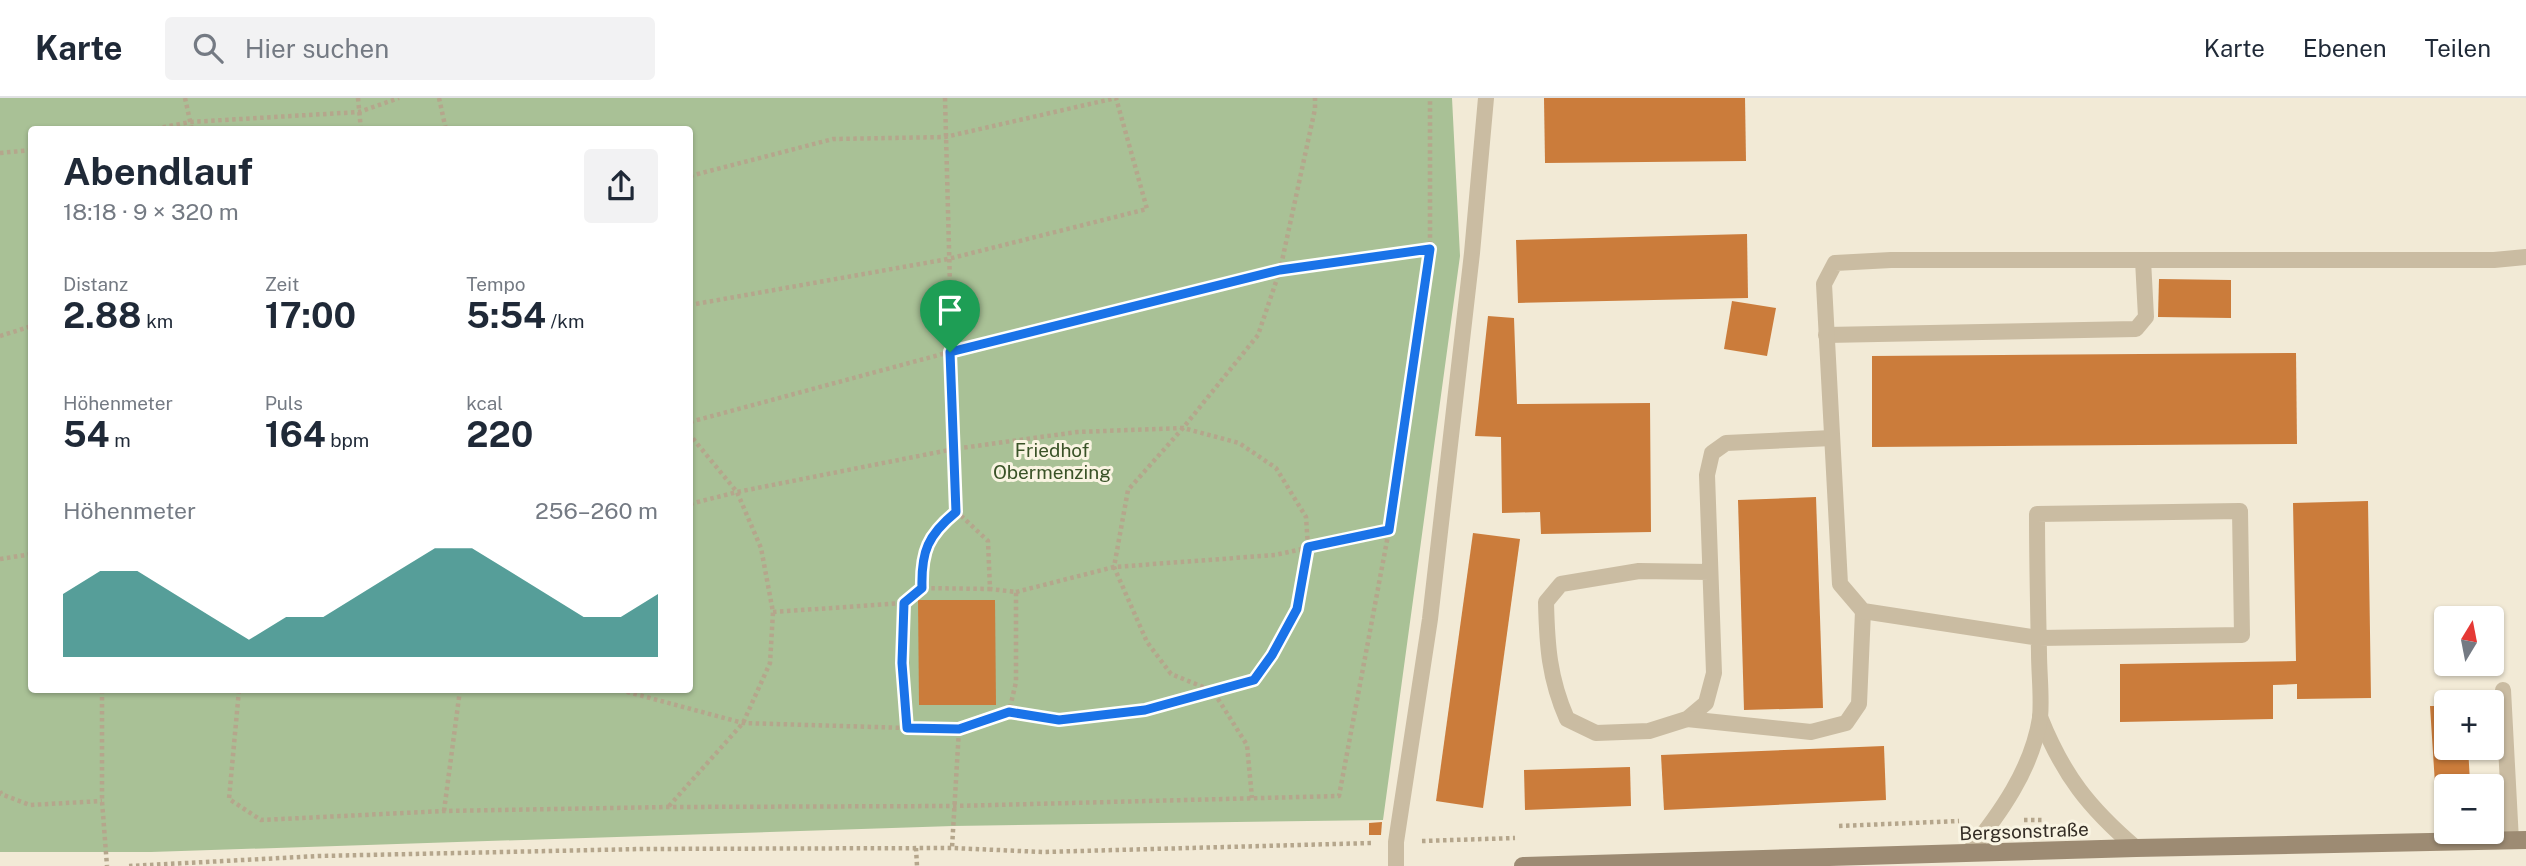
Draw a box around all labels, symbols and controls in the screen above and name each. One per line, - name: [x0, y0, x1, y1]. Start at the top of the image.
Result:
- search box: [165, 17, 655, 80]
- text: Karte: [35, 29, 123, 67]
- icon: search: [189, 29, 227, 67]
- text: Hier suchen: [245, 33, 389, 64]
- text: Karte: [2204, 34, 2265, 62]
- text: Ebenen: [2303, 34, 2387, 62]
- text: Teilen: [2425, 34, 2491, 62]
- text: Abendlauf: [63, 149, 253, 194]
- button: share: [584, 149, 658, 223]
- text: 18:18 · 9 × 320 m: [63, 198, 239, 225]
- text: Distanz: [63, 273, 128, 295]
- text: Zeit: [265, 273, 299, 295]
- text: Tempo: [466, 273, 526, 295]
- pin: [920, 280, 980, 352]
- icon: arrive: [931, 291, 969, 329]
- text: 2.88: [63, 295, 142, 336]
- text: 17:00: [265, 295, 356, 336]
- text: 5:54: [466, 295, 546, 336]
- text: km: [142, 310, 173, 332]
- text: /km: [546, 310, 584, 332]
- text: Höhenmeter: [63, 392, 173, 414]
- text: Puls: [265, 392, 303, 414]
- text: kcal: [466, 392, 503, 414]
- text: 54: [63, 414, 110, 455]
- text: 164: [265, 414, 326, 455]
- text: 220: [466, 414, 533, 455]
- text: m: [110, 429, 131, 451]
- text: bpm: [326, 429, 369, 451]
- park label: Friedhof Obermenzing: [993, 439, 1111, 483]
- text: Höhenmeter: [63, 497, 196, 524]
- text: 256–260 m: [535, 497, 658, 524]
- north arrow: [2434, 606, 2504, 676]
- map controls: [2434, 606, 2504, 844]
- button: +: [2434, 690, 2504, 760]
- button: −: [2434, 774, 2504, 844]
- street label: Bergsonstraße: [1959, 818, 2089, 844]

